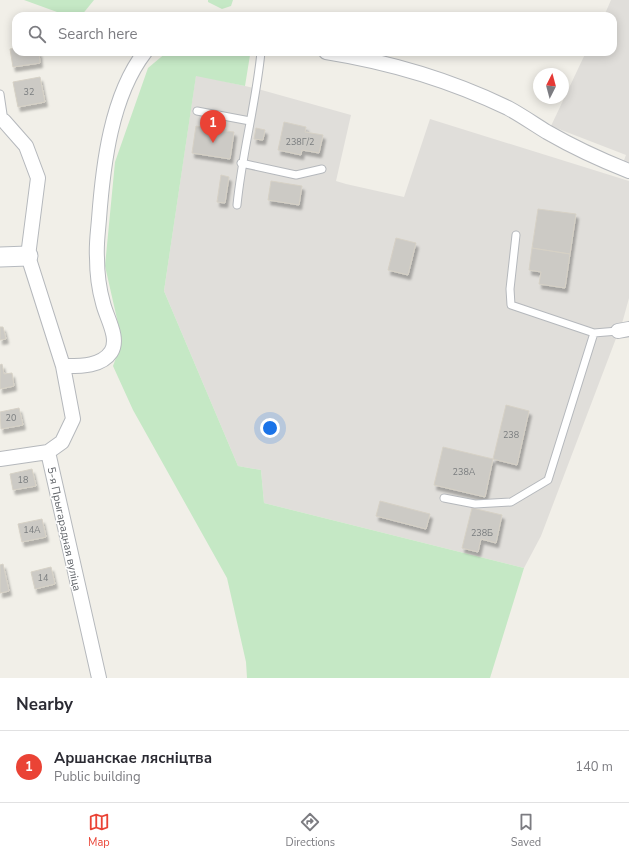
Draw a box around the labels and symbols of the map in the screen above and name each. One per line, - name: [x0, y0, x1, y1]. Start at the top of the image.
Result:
- north arrow: [533, 68, 569, 104]
- house number: 32: [24, 86, 34, 98]
- pin: 1: [200, 110, 226, 143]
- house number: 238Г/2: [285, 136, 315, 148]
- house number: 20: [6, 412, 16, 424]
- your location: [260, 418, 280, 438]
- house number: 238: [503, 429, 519, 441]
- street label: 5-я Прыгарадная вуліца: [43, 465, 85, 593]
- house number: 238А: [453, 466, 476, 478]
- house number: 18: [18, 474, 28, 486]
- house number: 14А: [23, 524, 41, 536]
- house number: 238Б: [471, 527, 493, 539]
- house number: 14: [38, 572, 49, 584]

